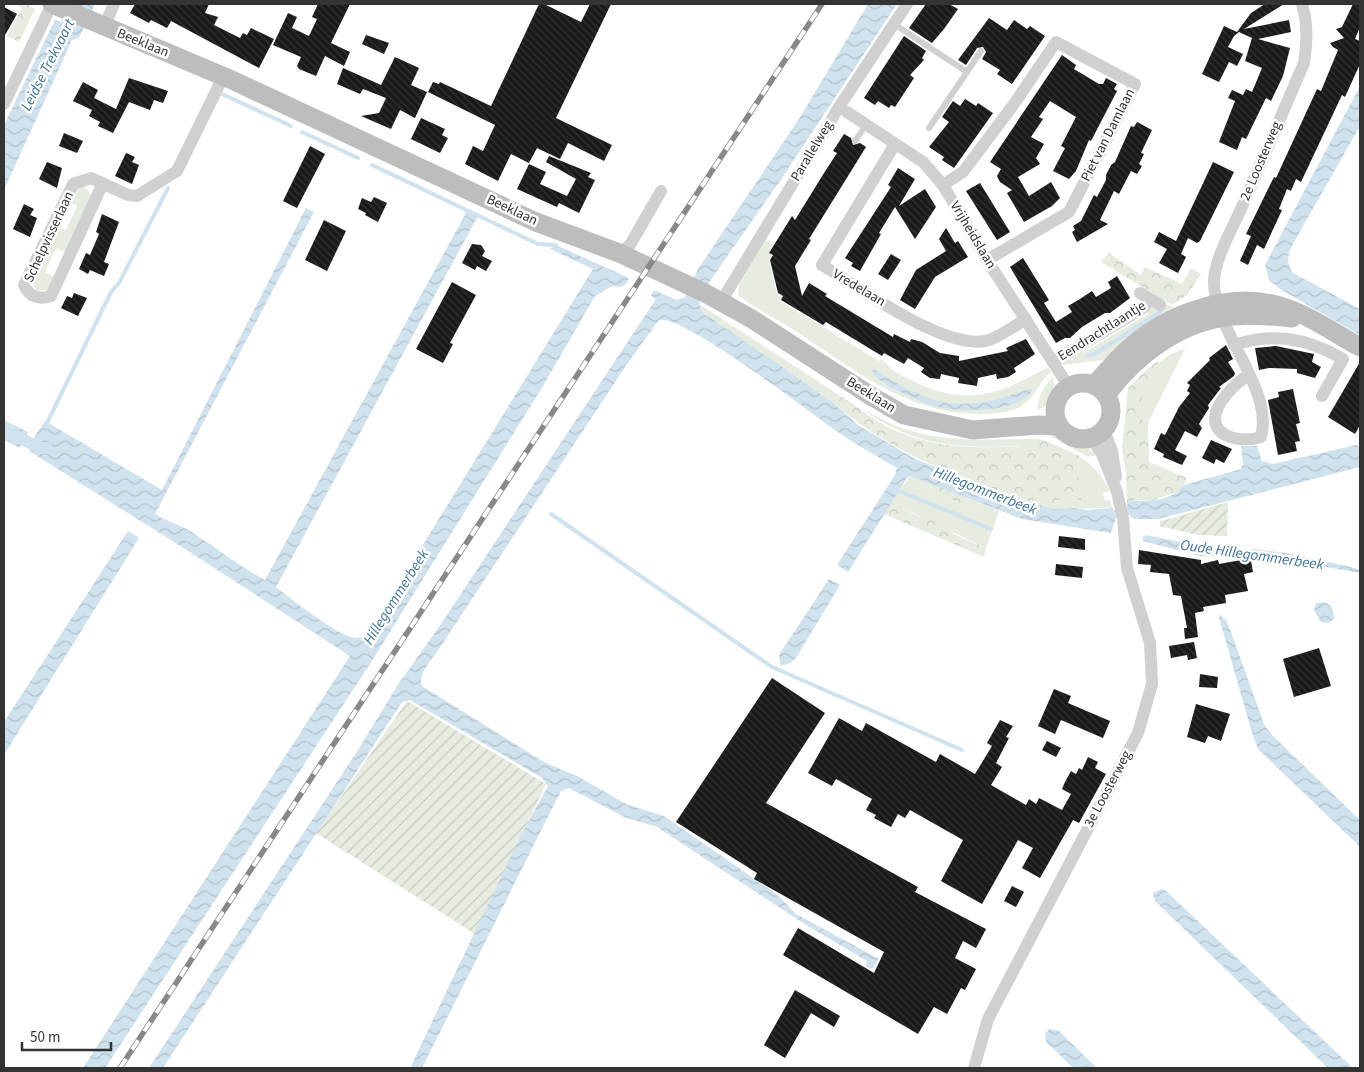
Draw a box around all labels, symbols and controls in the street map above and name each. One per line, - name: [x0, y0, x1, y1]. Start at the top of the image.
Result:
- water label: Leidse Trekvaart: [16, 15, 81, 114]
- street label: Beeklaan: [114, 24, 172, 62]
- street label: Piet van Damlaan: [1076, 85, 1140, 185]
- street label: Parallelweg: [786, 117, 838, 185]
- street label: 2e Loosterweg: [1235, 118, 1287, 204]
- street label: Schelpvisserlaan: [19, 188, 79, 286]
- street label: Beeklaan: [483, 189, 541, 231]
- street label: Vrijheidslaan: [945, 197, 1001, 273]
- street label: Vredelaan: [829, 264, 889, 312]
- street label: Eendrachtlaantje: [1054, 296, 1150, 366]
- street label: Beeklaan: [843, 372, 899, 418]
- water label: Hillegommerbeek: [930, 462, 1040, 521]
- water label: Oude Hillegommerbeek: [1179, 535, 1326, 576]
- water label: Hillegommerbeek: [358, 544, 434, 649]
- street label: 3e Loosterweg: [1079, 747, 1137, 831]
- scale bar: [22, 1020, 111, 1052]
- text: 50 m: [30, 1027, 60, 1048]

